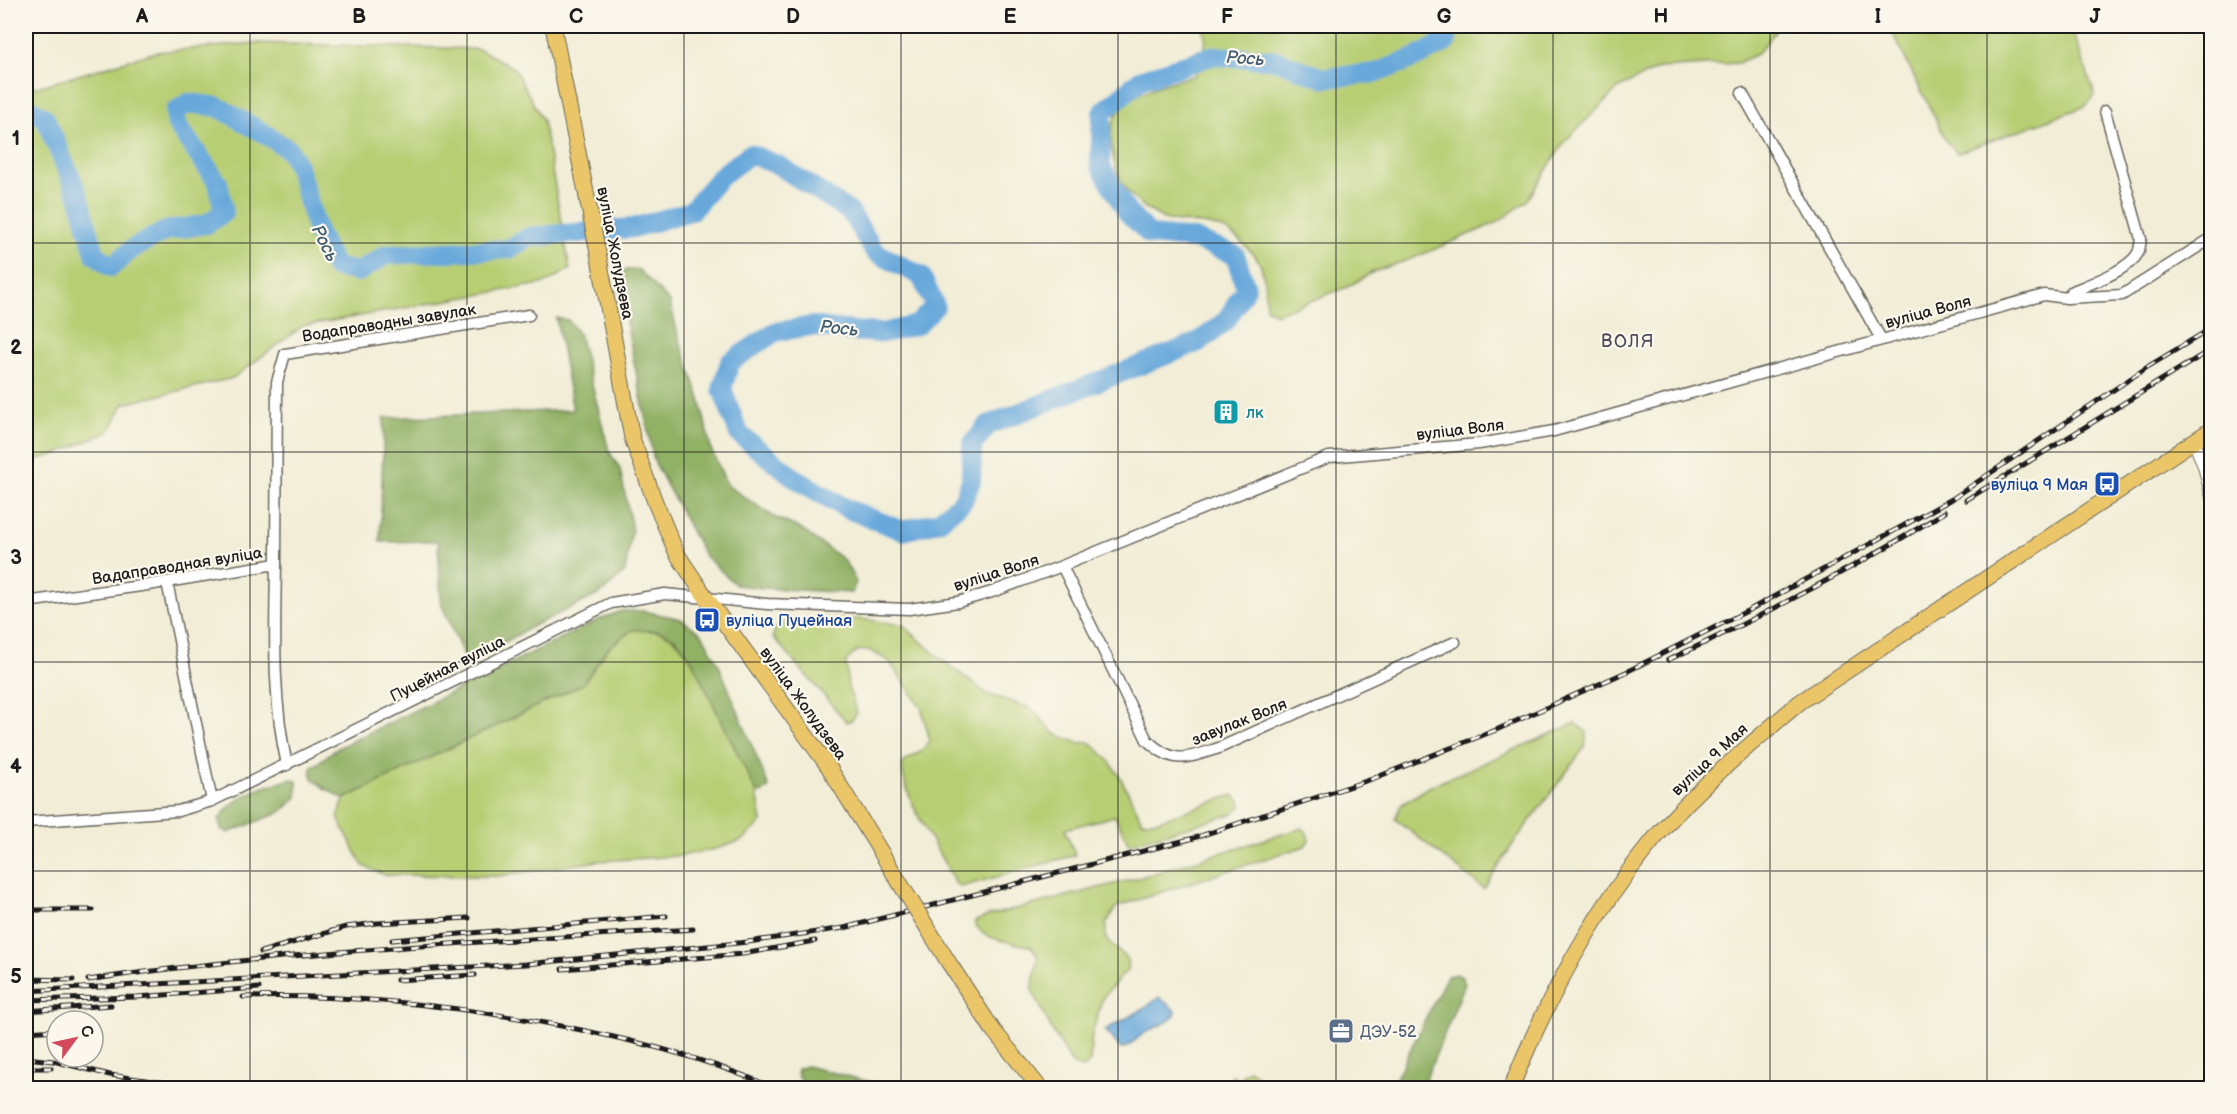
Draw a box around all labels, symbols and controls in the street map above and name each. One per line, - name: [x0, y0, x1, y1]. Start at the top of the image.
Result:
- text: A: [135, 5, 149, 29]
- text: B: [352, 5, 366, 29]
- text: C: [569, 5, 583, 29]
- text: D: [786, 5, 800, 29]
- text: E: [1004, 5, 1017, 29]
- text: F: [1221, 5, 1233, 29]
- text: G: [1437, 5, 1452, 29]
- text: H: [1654, 5, 1668, 29]
- text: I: [1875, 5, 1881, 29]
- text: J: [2090, 5, 2102, 29]
- water label: Рось: [1225, 47, 1265, 70]
- text: 1: [12, 127, 20, 151]
- street label: вуліца Жолудзева: [592, 185, 637, 322]
- water label: Рось: [306, 221, 343, 265]
- street label: вуліца Воля: [1883, 292, 1974, 333]
- street label: Водаправодны завулак: [301, 300, 478, 347]
- water label: Рось: [819, 316, 859, 341]
- district label: ВОЛЯ: [1601, 331, 1655, 352]
- text: 2: [10, 336, 22, 360]
- building icon: лк: [1211, 397, 1241, 427]
- place label: лк: [1246, 404, 1264, 423]
- street label: вуліца Воля: [1415, 416, 1505, 445]
- bus stop icon: вуліца 9 Мая: [2092, 469, 2122, 499]
- place label: вуліца 9 Мая: [1991, 476, 2088, 495]
- street label: Вадаправодная вуліца: [91, 544, 264, 589]
- text: 3: [10, 546, 22, 570]
- street label: вуліца Воля: [952, 551, 1041, 596]
- bus stop icon: вуліца Пуцейная: [692, 605, 722, 635]
- place label: вуліца Пуцейная: [726, 612, 852, 631]
- street label: Пуцейная вуліца: [387, 632, 509, 706]
- street label: вуліца Жолудзева: [755, 644, 850, 764]
- street label: завулак Воля: [1189, 695, 1290, 750]
- street label: вуліца 9 Мая: [1668, 720, 1752, 800]
- text: 4: [10, 755, 22, 779]
- text: 5: [10, 965, 22, 989]
- north arrow: [45, 1009, 105, 1069]
- office icon: ДЭУ-52: [1326, 1016, 1356, 1046]
- text: С: [75, 1022, 97, 1041]
- place label: ДЭУ-52: [1360, 1023, 1417, 1042]

